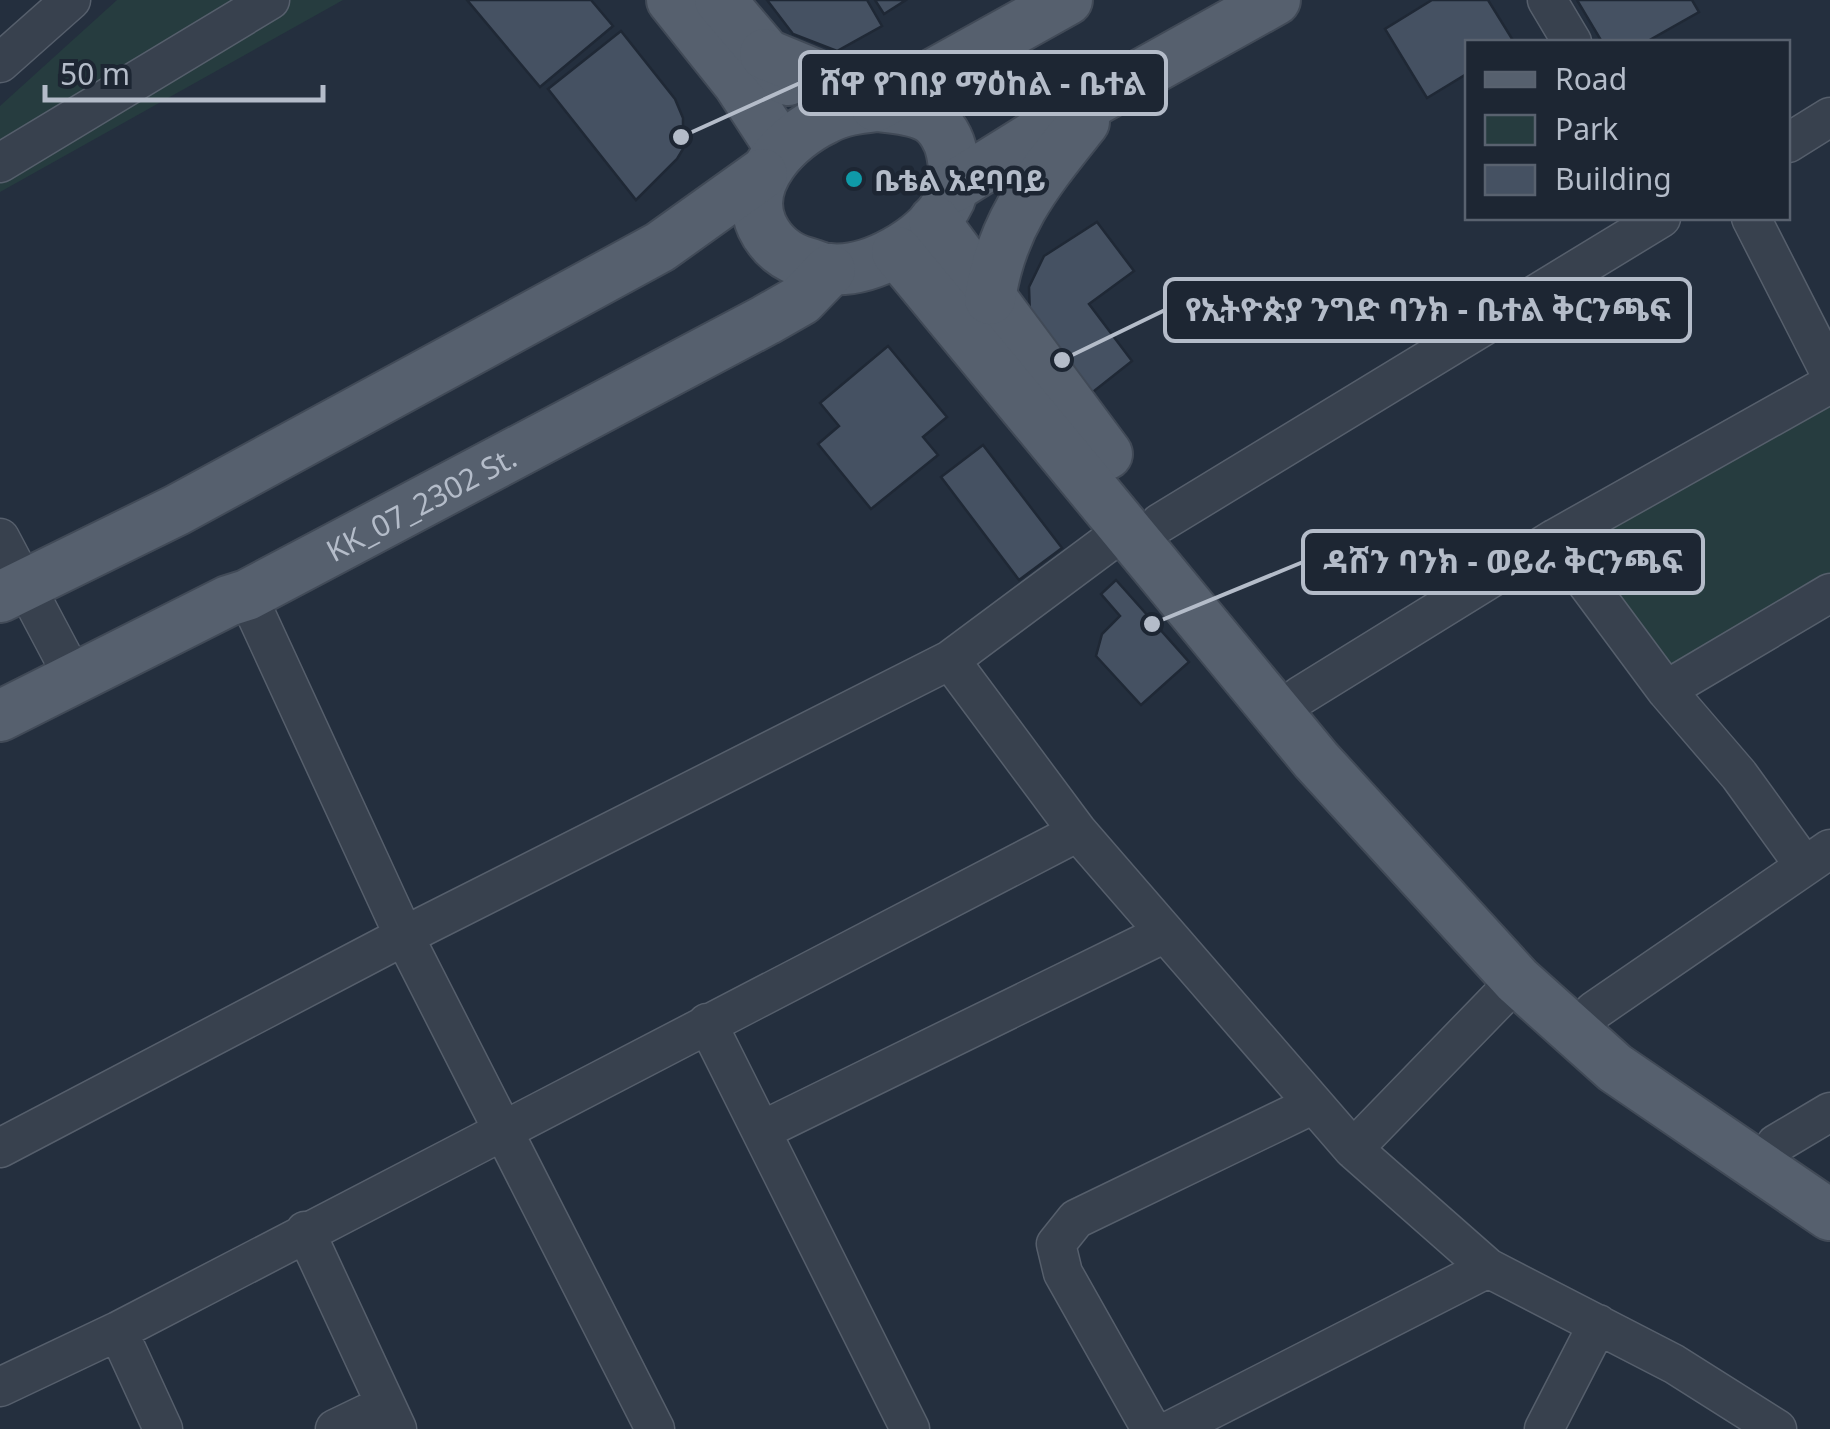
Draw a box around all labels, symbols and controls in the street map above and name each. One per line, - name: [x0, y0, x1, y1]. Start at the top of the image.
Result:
- scale bar: [45, 40, 322, 102]
- legend: [1465, 40, 1790, 220]
- callout: ሸዋ የገበያ ማዕከል - ቤተል: [800, 52, 1166, 114]
- text: 50 m: [60, 53, 130, 94]
- text: Road: [1555, 58, 1627, 99]
- text: ሸዋ የገበያ ማዕከል - ቤተል: [820, 61, 1146, 104]
- text: Park: [1555, 108, 1618, 149]
- text: Building: [1555, 158, 1672, 199]
- place label: ቤቴል አደባባይ: [874, 159, 1046, 200]
- marker: ቤቴል አደባባይ: [843, 168, 865, 190]
- callout: የኢትዮጵያ ንግድ ባንክ - ቤተል ቅርንጫፍ: [1165, 279, 1690, 341]
- text: የኢትዮጵያ ንግድ ባንክ - ቤተል ቅርንጫፍ: [1185, 287, 1671, 330]
- street label: KK_07_2302 St.: [318, 436, 523, 570]
- callout: ዳሸን ባንክ - ወይራ ቅርንጫፍ: [1303, 531, 1703, 593]
- text: ዳሸን ባንክ - ወይራ ቅርንጫፍ: [1323, 539, 1683, 582]

